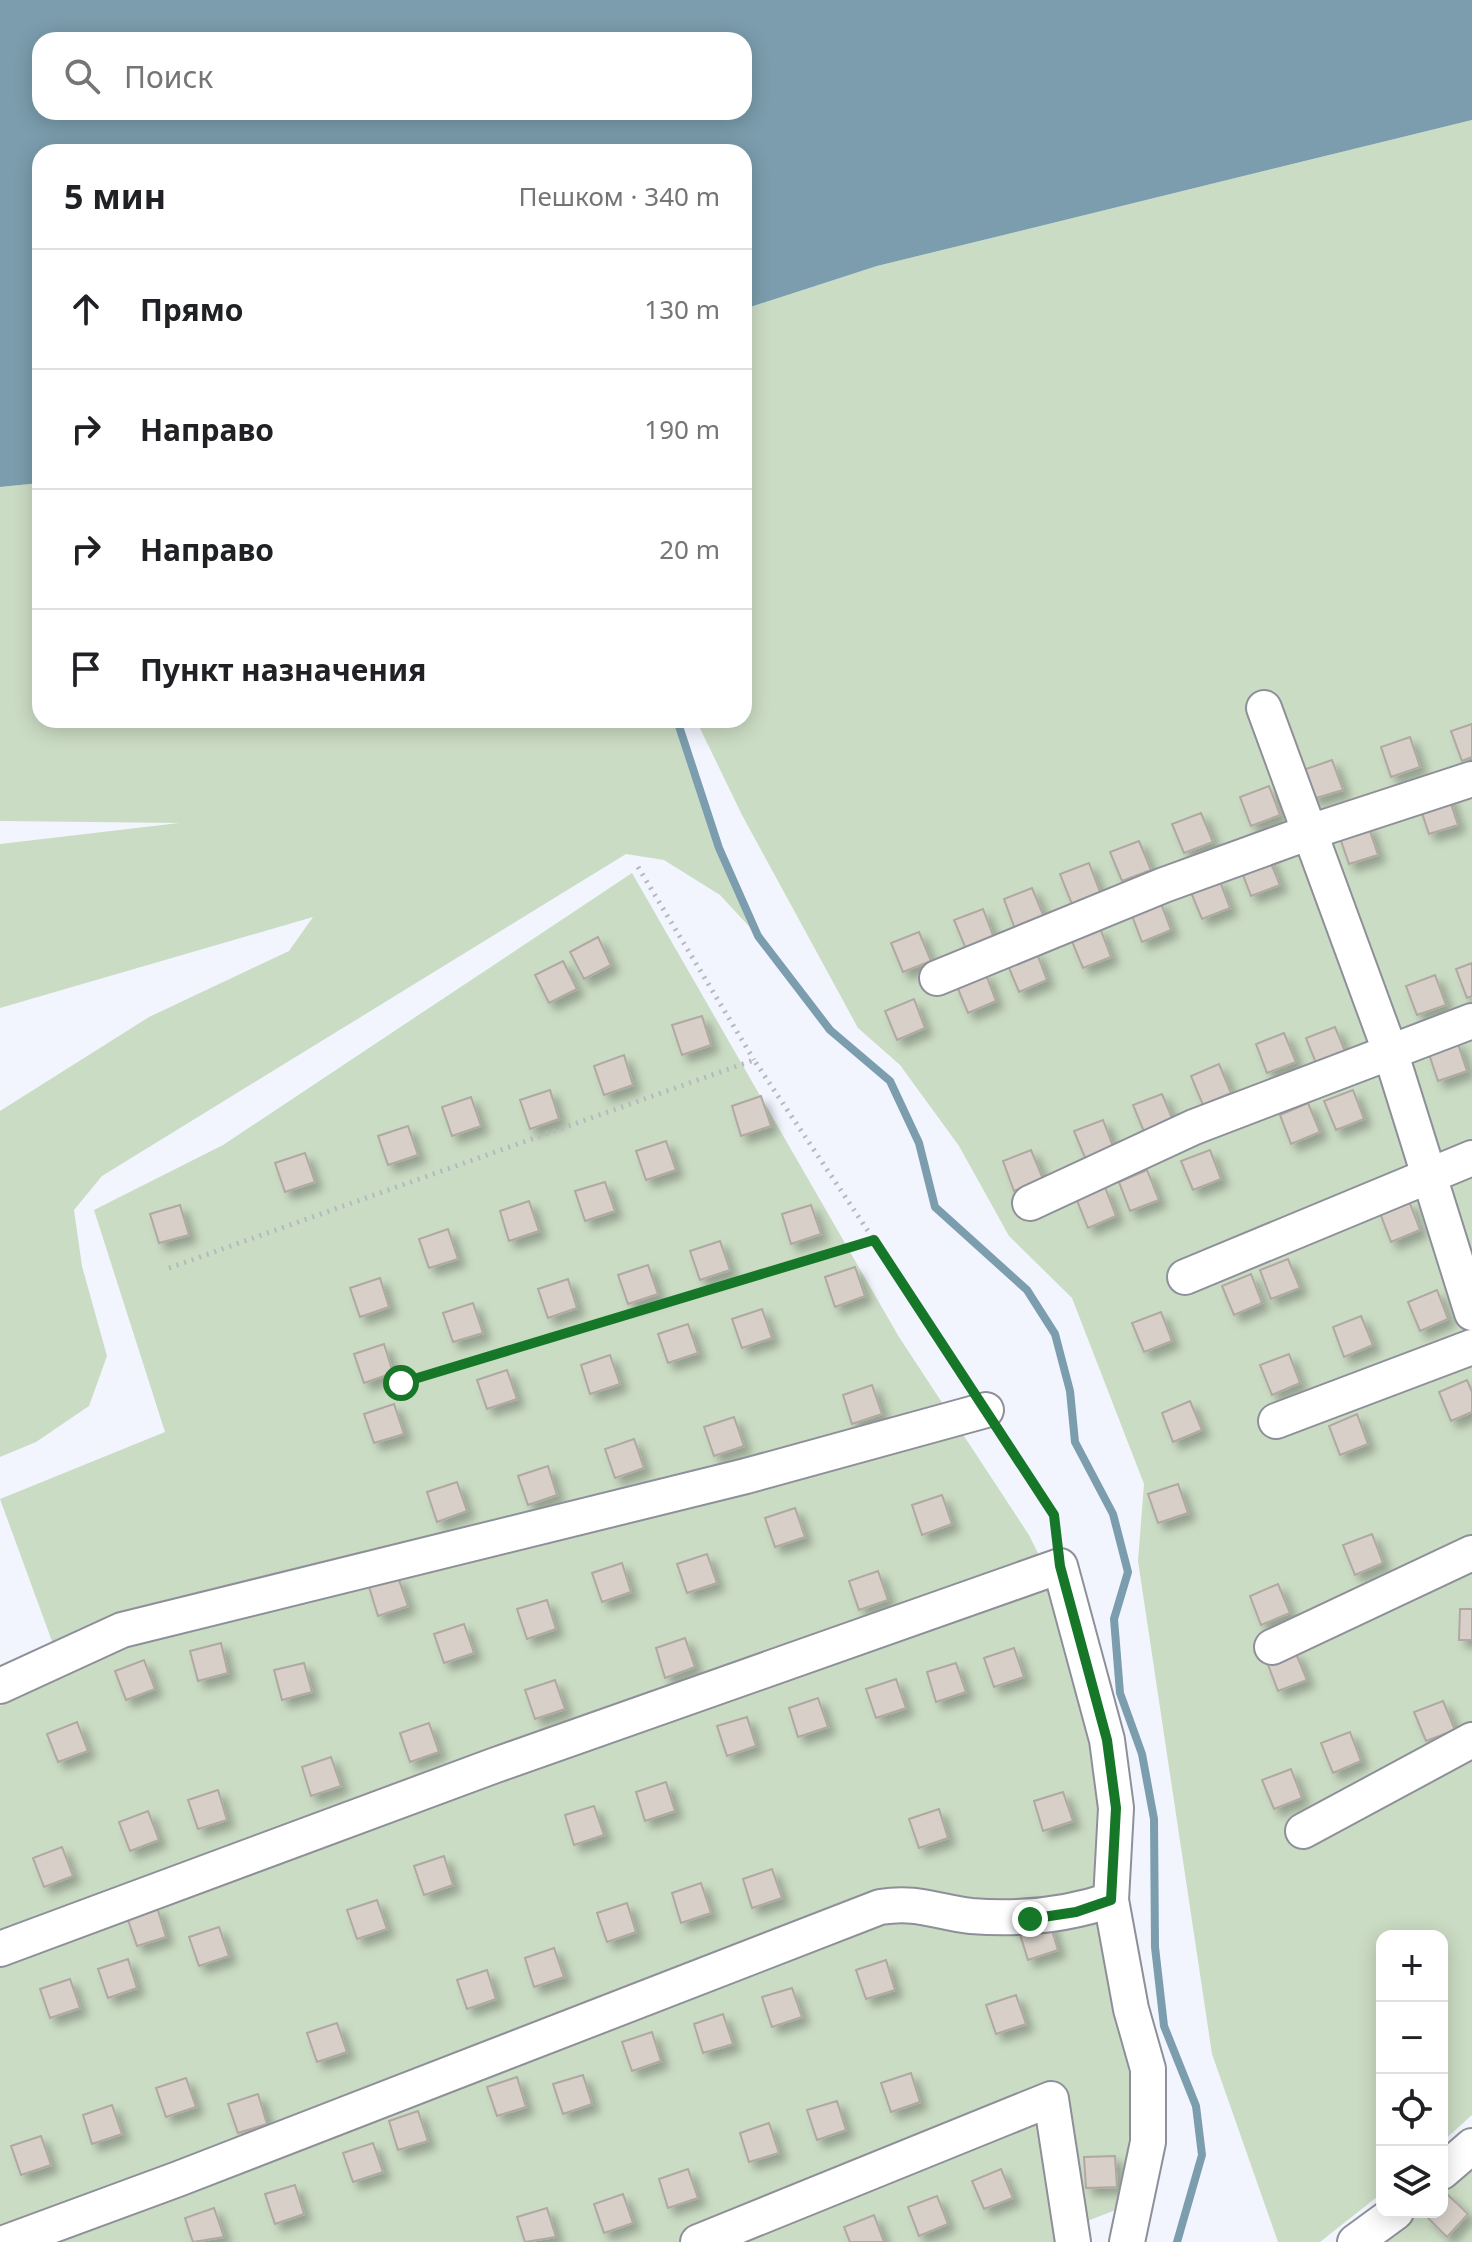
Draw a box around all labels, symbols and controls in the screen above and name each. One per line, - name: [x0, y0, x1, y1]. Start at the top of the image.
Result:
- search box: [32, 32, 752, 120]
- icon: search: [60, 54, 104, 98]
- text: Поиск: [124, 56, 213, 97]
- text: 5 мин: [64, 173, 166, 219]
- text: Пешком · 340 m: [518, 178, 720, 214]
- icon: ahead: [64, 287, 108, 331]
- text: Прямо: [140, 289, 244, 330]
- text: 130 m: [644, 291, 720, 327]
- icon: right: [64, 407, 108, 451]
- text: Направо: [140, 409, 274, 450]
- text: 190 m: [644, 411, 720, 447]
- icon: right: [64, 527, 108, 571]
- text: Направо: [140, 529, 274, 570]
- text: 20 m: [659, 531, 720, 567]
- icon: arrive: [64, 647, 108, 691]
- text: Пункт назначения: [140, 649, 426, 690]
- route start: [383, 1365, 419, 1401]
- route end: [1012, 1901, 1048, 1937]
- map controls: [1376, 1930, 1448, 2218]
- button: +: [1376, 1930, 1448, 2002]
- button: −: [1376, 2002, 1448, 2074]
- button: locate: [1376, 2074, 1448, 2146]
- button: layers: [1376, 2146, 1448, 2218]

